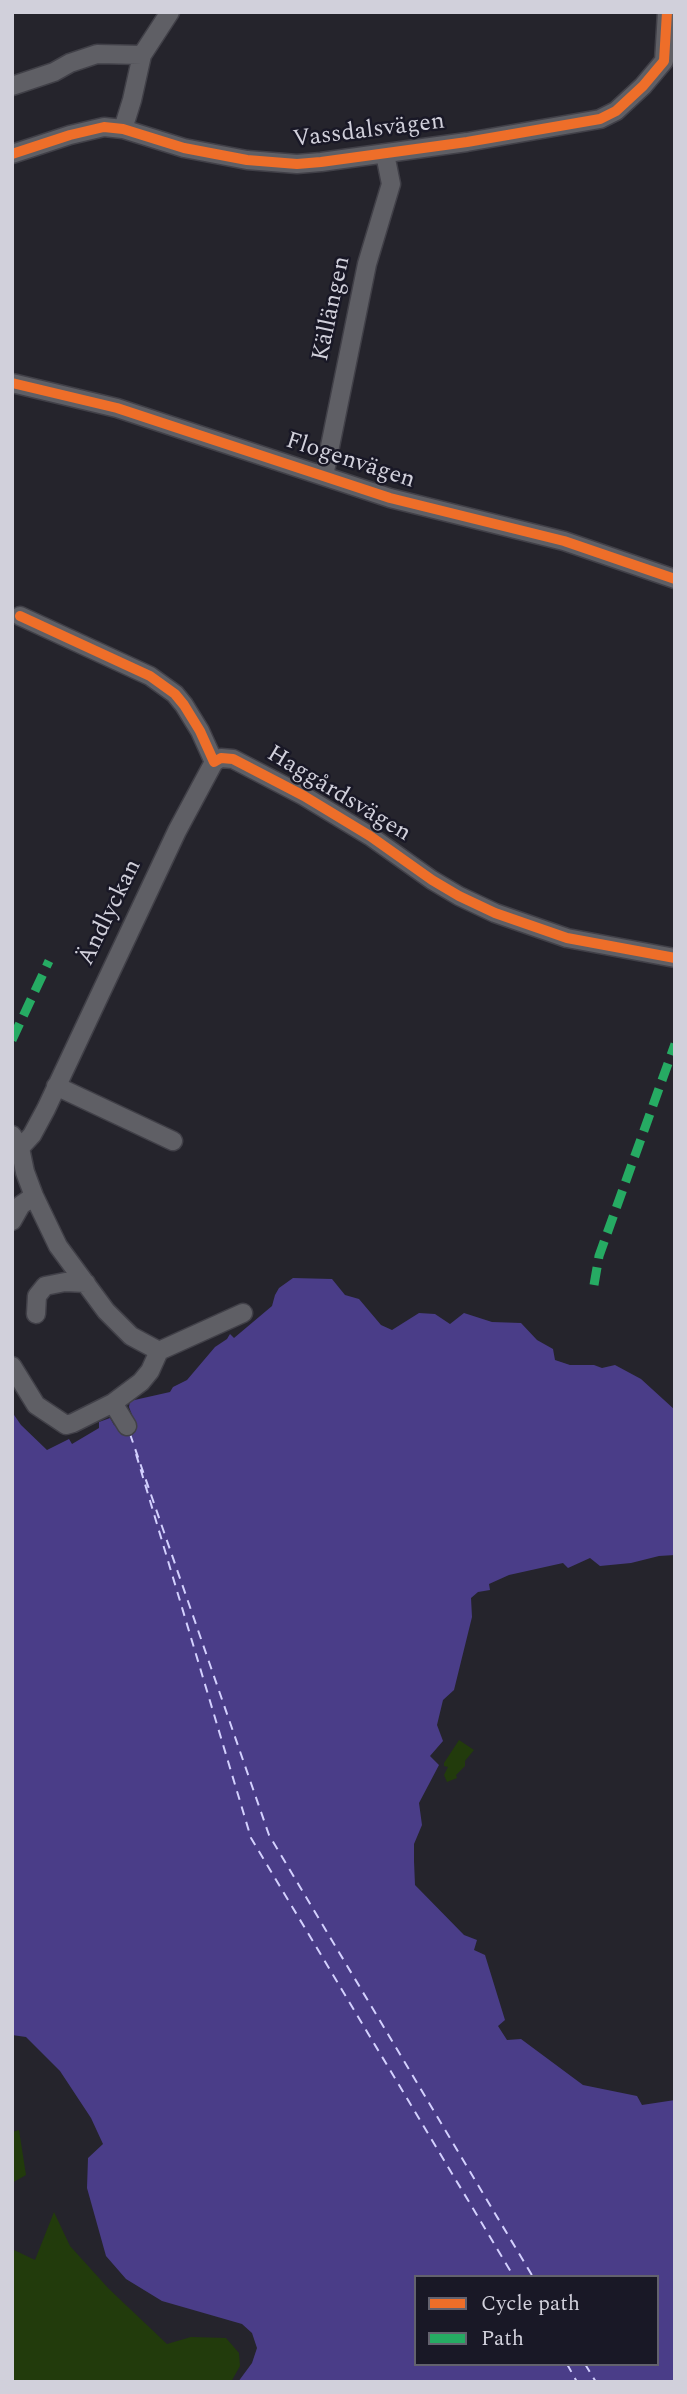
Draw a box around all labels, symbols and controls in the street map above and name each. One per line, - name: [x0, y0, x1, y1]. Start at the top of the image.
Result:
- street label: Vassdalsvägen: [291, 108, 447, 156]
- street label: Källängen: [308, 254, 358, 364]
- street label: Flogenvägen: [282, 428, 418, 496]
- street label: Haggårdsvägen: [261, 741, 415, 849]
- street label: Ändlyckan: [73, 855, 149, 971]
- legend: [414, 2275, 659, 2366]
- text: Cycle path: [481, 2288, 580, 2320]
- text: Path: [481, 2323, 524, 2355]

